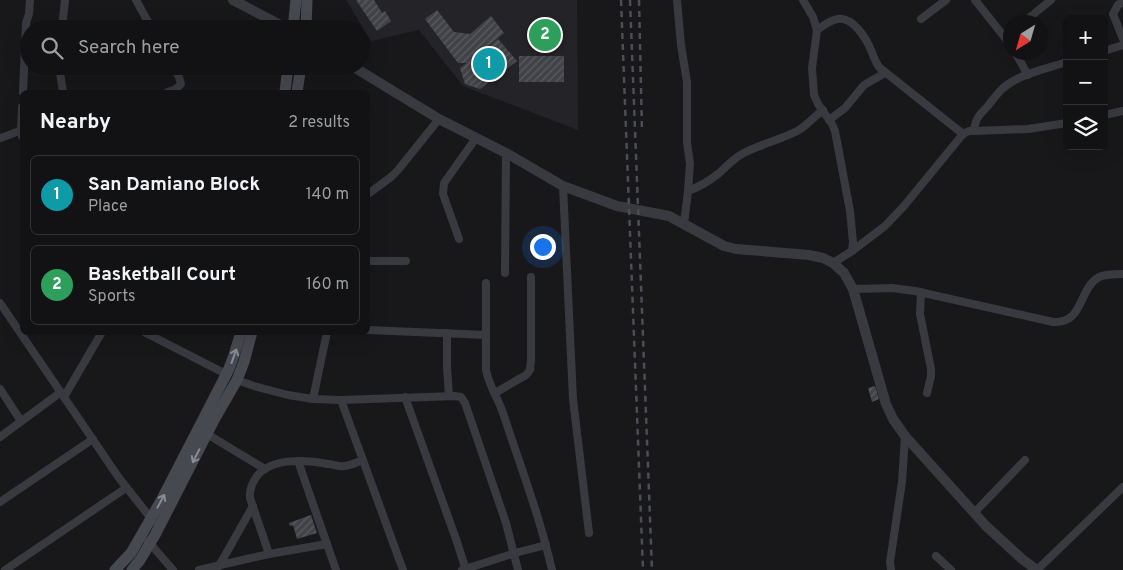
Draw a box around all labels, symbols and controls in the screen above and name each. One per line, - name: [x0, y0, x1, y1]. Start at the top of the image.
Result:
- north arrow: [1003, 15, 1048, 60]
- map controls: [1063, 15, 1108, 150]
- button: +: [1063, 15, 1108, 60]
- pin: 2: [529, 16, 561, 54]
- search box: [20, 20, 370, 75]
- icon: search: [38, 34, 66, 62]
- text: Search here: [78, 36, 180, 60]
- pin: 1: [473, 45, 505, 83]
- button: −: [1063, 60, 1108, 105]
- button: layers: [1063, 105, 1108, 150]
- text: Nearby: [40, 109, 111, 136]
- text: 2 results: [288, 113, 350, 133]
- text: San Damiano Block: [88, 173, 260, 197]
- text: 1: [54, 185, 60, 205]
- text: 140 m: [306, 185, 349, 205]
- text: Place: [88, 197, 128, 217]
- your location: [530, 234, 556, 260]
- text: Basketball Court: [88, 263, 236, 287]
- text: 2: [52, 275, 62, 295]
- text: 160 m: [306, 275, 349, 295]
- text: Sports: [88, 287, 136, 307]
- one-way arrow: [230, 349, 239, 364]
- one-way arrow: [191, 448, 200, 463]
- one-way arrow: [157, 494, 166, 509]

